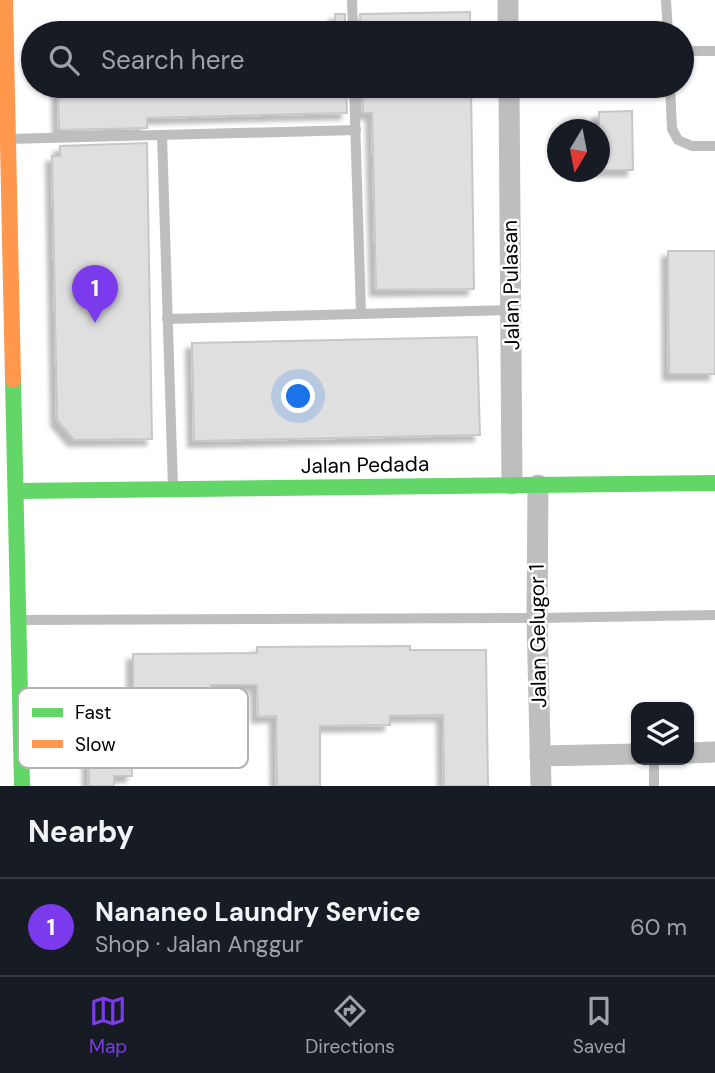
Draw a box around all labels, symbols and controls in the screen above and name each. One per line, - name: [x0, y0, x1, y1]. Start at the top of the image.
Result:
- search box: [21, 21, 694, 98]
- icon: search: [45, 41, 83, 79]
- text: Search here: [101, 43, 244, 77]
- north arrow: [547, 119, 610, 182]
- street label: Jalan Pulasan: [496, 220, 526, 350]
- pin: 1: [72, 265, 118, 323]
- your location: [281, 379, 315, 413]
- street label: Jalan Pedada: [301, 450, 429, 480]
- street label: Jalan Gelugor 1: [523, 564, 553, 708]
- legend: [18, 688, 248, 768]
- text: Fast: [75, 700, 111, 725]
- map controls: [631, 702, 694, 765]
- button: layers: [631, 702, 694, 765]
- text: Slow: [75, 732, 116, 757]
- text: Nearby: [28, 812, 134, 851]
- text: Nananeo Laundry Service: [95, 895, 421, 929]
- text: 1: [47, 912, 55, 942]
- text: 60 m: [630, 912, 687, 942]
- text: Shop · Jalan Anggur: [95, 929, 303, 959]
- tab: Map: [89, 992, 127, 1059]
- tab: Directions: [305, 992, 395, 1059]
- tab: Saved: [573, 992, 626, 1059]

